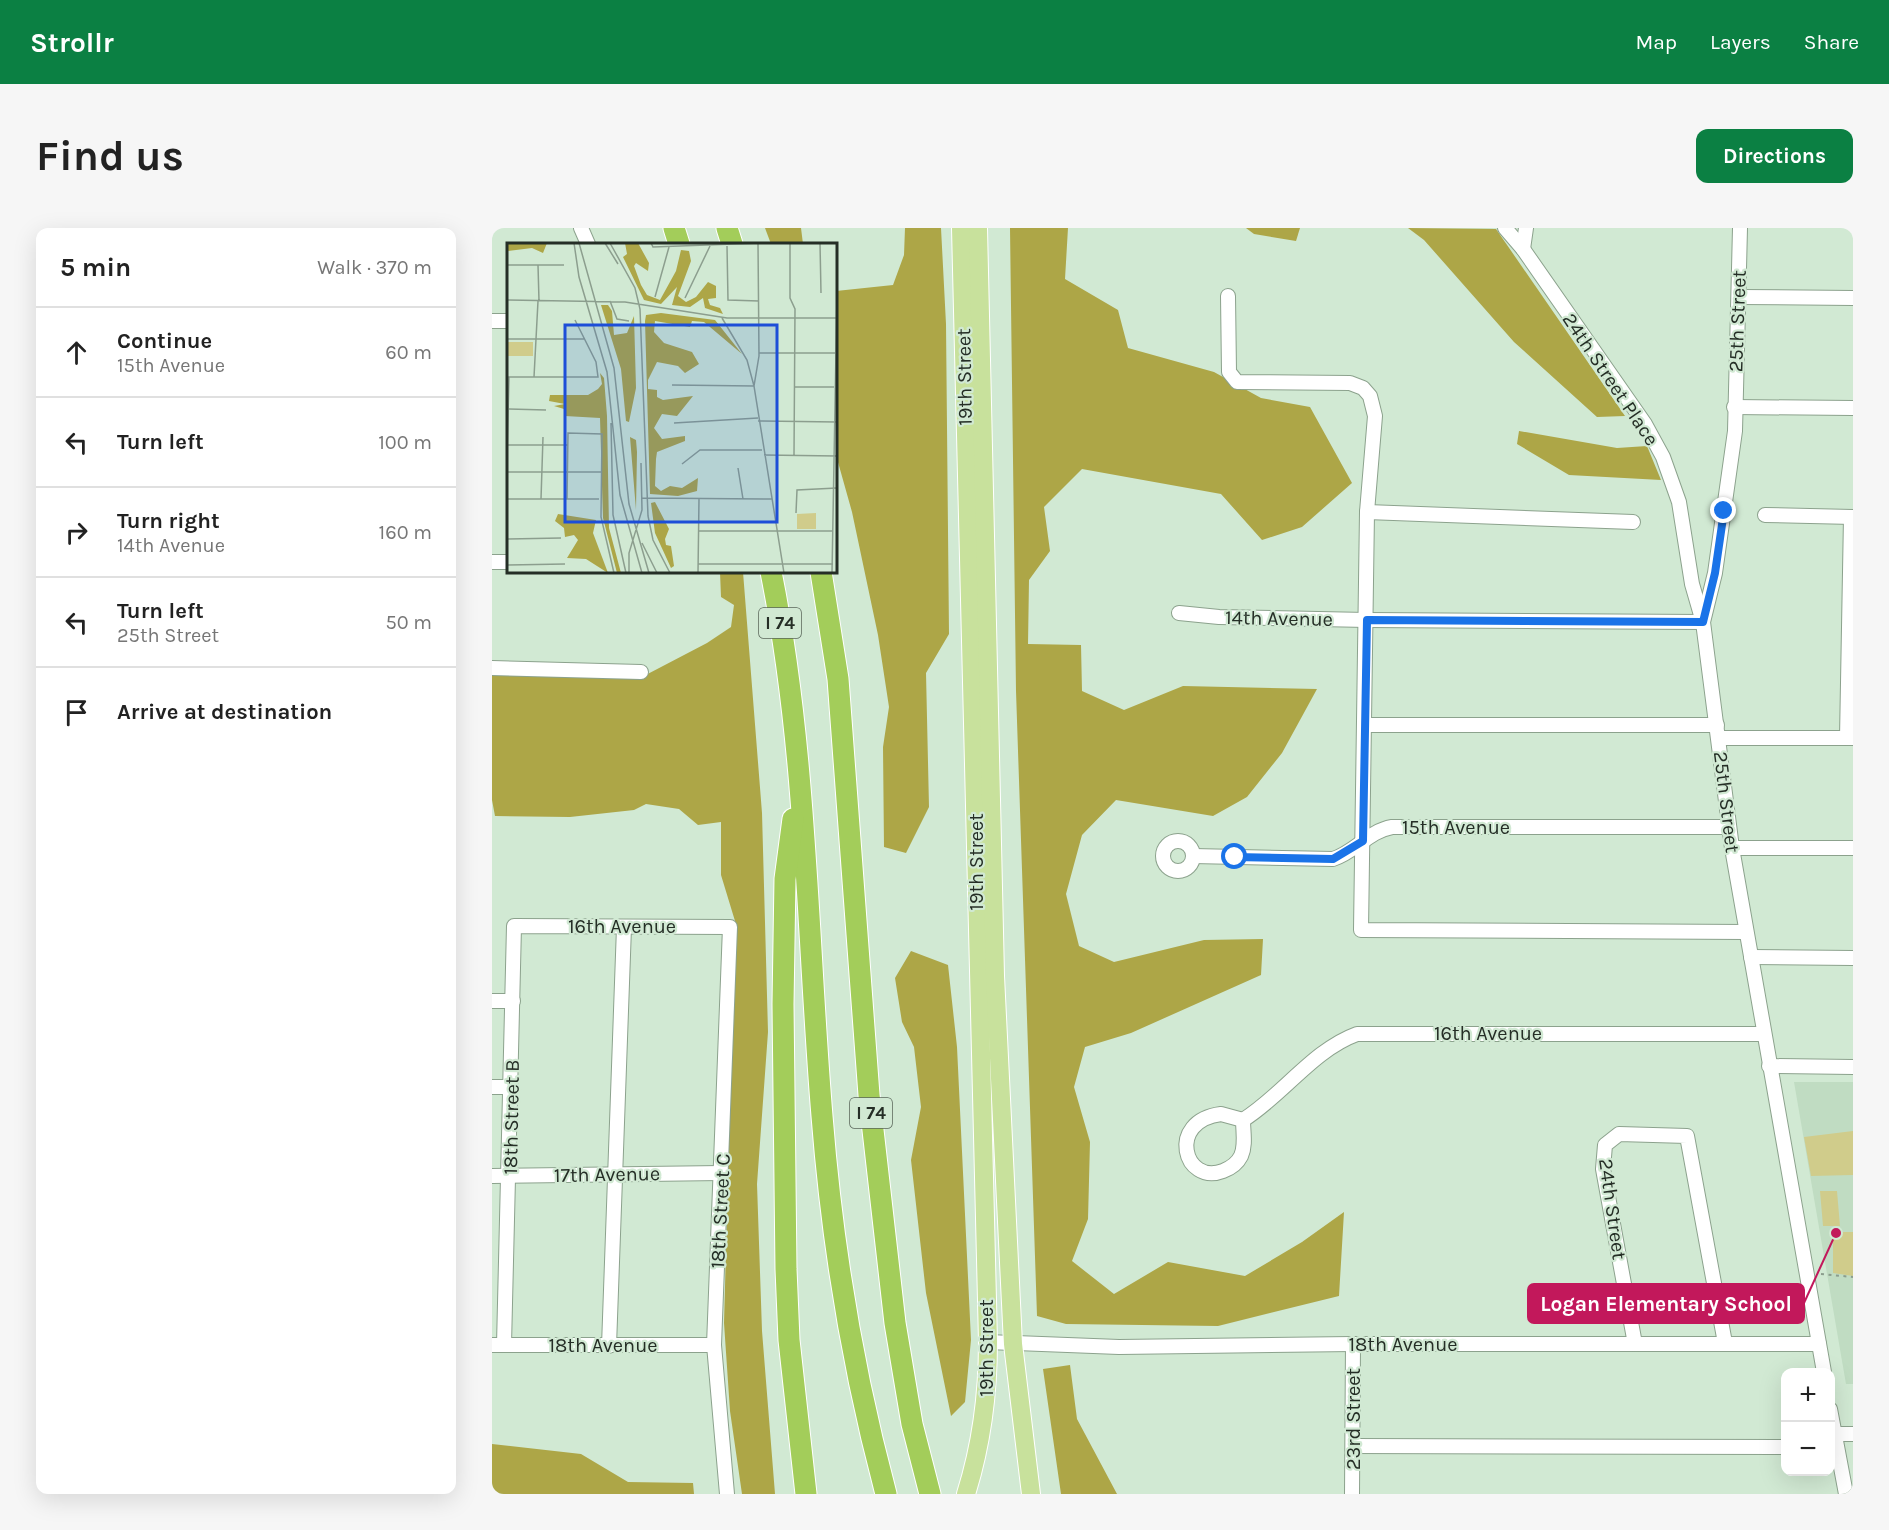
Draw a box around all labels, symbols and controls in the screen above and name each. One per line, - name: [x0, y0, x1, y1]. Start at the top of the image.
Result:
- text: Strollr: [30, 26, 114, 59]
- text: Map: [1635, 30, 1677, 54]
- text: Layers: [1710, 30, 1771, 54]
- text: Share: [1804, 30, 1859, 54]
- button: Directions: [1696, 129, 1853, 183]
- text: Find us: [36, 131, 184, 181]
- inset map: [507, 243, 837, 573]
- text: 5 min: [60, 252, 131, 283]
- text: Walk · 370 m: [317, 256, 432, 279]
- street label: 25th Street: [1724, 269, 1751, 372]
- street label: 24th Street Place: [1558, 309, 1663, 450]
- text: Continue: [117, 328, 212, 354]
- street label: 19th Street: [952, 328, 977, 426]
- icon: ahead: [60, 336, 93, 369]
- text: 60 m: [385, 341, 432, 364]
- text: 15th Avenue: [117, 354, 225, 377]
- icon: left: [60, 426, 93, 459]
- text: Turn left: [117, 429, 204, 455]
- text: 100 m: [378, 431, 432, 454]
- route end: [1710, 497, 1736, 523]
- text: Turn right: [117, 508, 220, 534]
- icon: right: [60, 516, 93, 549]
- text: 160 m: [379, 521, 432, 544]
- text: 14th Avenue: [117, 534, 225, 557]
- text: Turn left: [117, 598, 204, 624]
- icon: left: [60, 606, 93, 639]
- street label: 14th Avenue: [1225, 606, 1333, 631]
- road number: I 74: [759, 608, 801, 638]
- text: 50 m: [385, 611, 432, 634]
- text: 25th Street: [117, 624, 219, 647]
- icon: arrive: [60, 696, 93, 729]
- text: Arrive at destination: [117, 699, 332, 725]
- street label: 25th Street: [1709, 750, 1744, 855]
- street label: 19th Street: [965, 813, 988, 911]
- street label: 15th Avenue: [1402, 816, 1510, 839]
- route start: [1221, 843, 1247, 869]
- street label: 16th Avenue: [568, 915, 676, 938]
- street label: 16th Avenue: [1434, 1022, 1542, 1045]
- street label: 18th Street B: [499, 1059, 524, 1175]
- road number: I 74: [850, 1098, 892, 1128]
- street label: 18th Street C: [706, 1153, 735, 1269]
- street label: 24th Street: [1594, 1157, 1631, 1262]
- street label: 17th Avenue: [554, 1162, 660, 1187]
- callout: Logan Elementary School: [1528, 1284, 1804, 1323]
- text: Logan Elementary School: [1540, 1292, 1792, 1316]
- street label: 19th Street: [975, 1299, 998, 1397]
- street label: 18th Avenue: [1348, 1333, 1458, 1356]
- street label: 18th Avenue: [548, 1334, 658, 1357]
- street label: 23rd Street: [1342, 1367, 1365, 1470]
- map controls: [1781, 1368, 1835, 1476]
- button: +: [1781, 1368, 1835, 1422]
- button: −: [1781, 1422, 1835, 1476]

